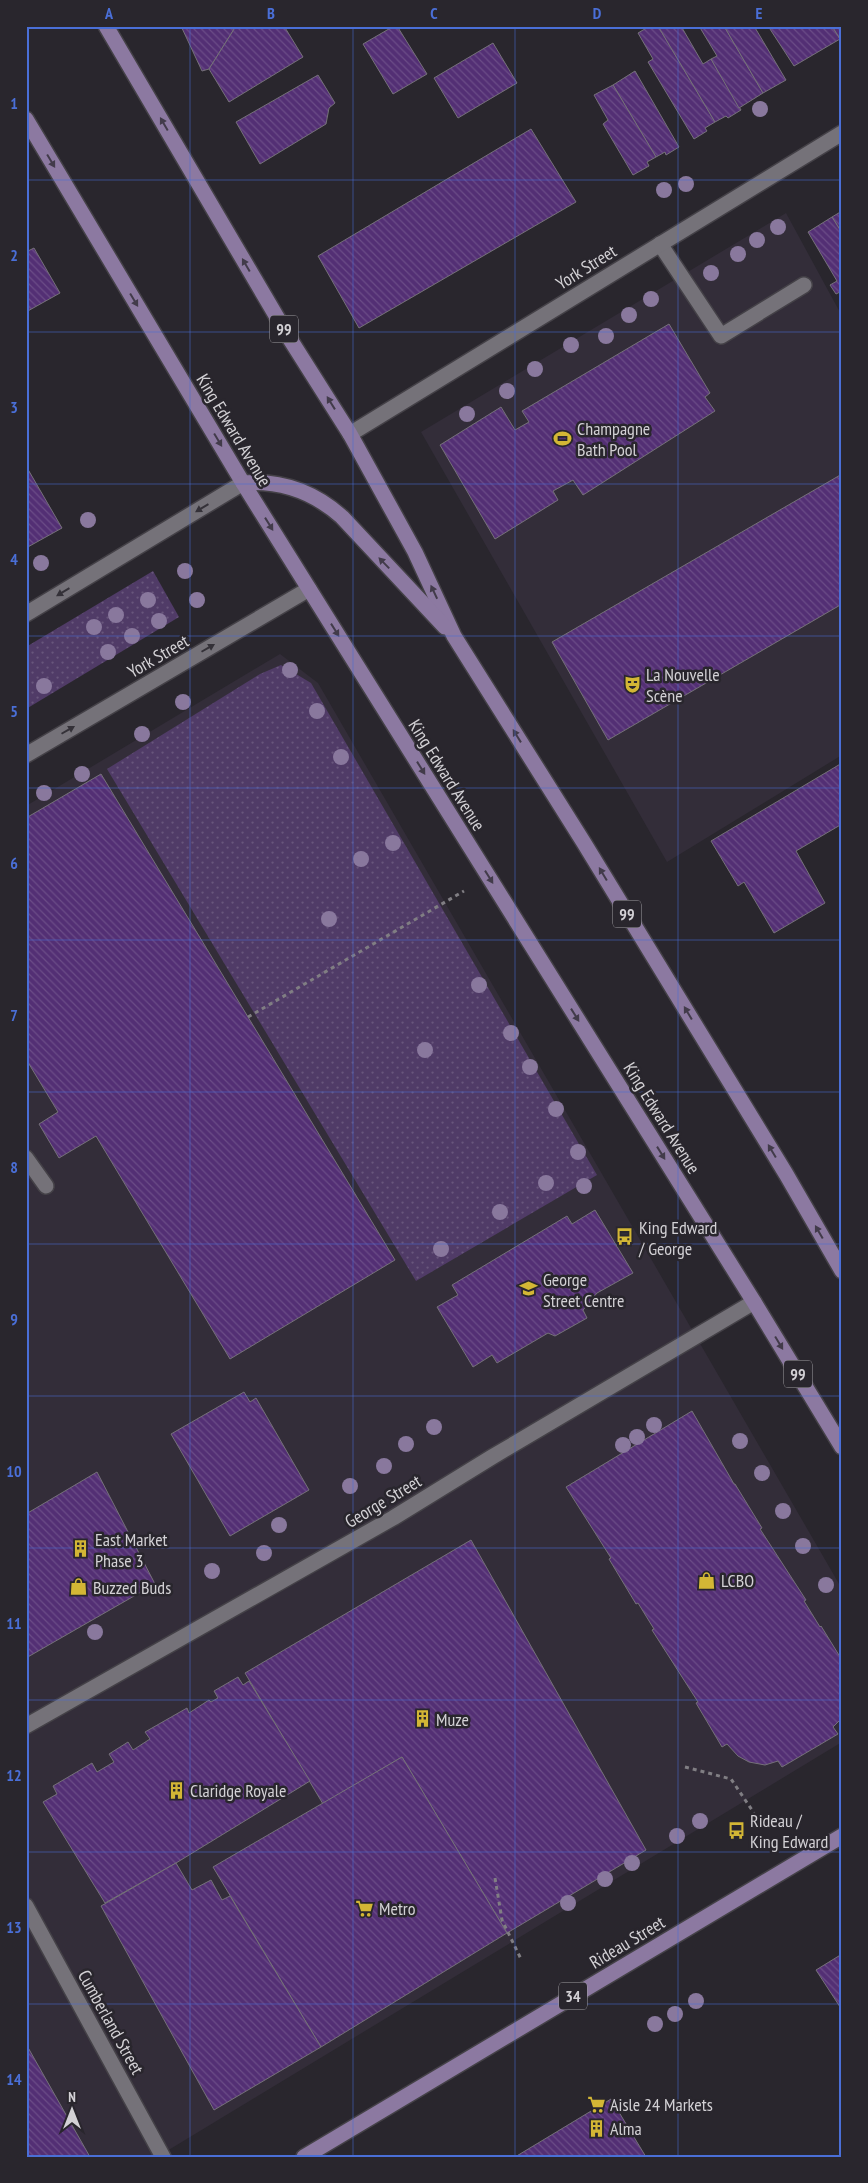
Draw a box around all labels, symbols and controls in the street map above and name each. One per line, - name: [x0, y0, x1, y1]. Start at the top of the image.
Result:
- text: A: [104, 3, 114, 23]
- text: B: [267, 3, 275, 23]
- text: C: [430, 3, 438, 23]
- text: D: [593, 3, 602, 23]
- text: E: [756, 3, 763, 23]
- text: 1: [10, 93, 18, 113]
- one-way arrow: [159, 118, 168, 131]
- one-way arrow: [47, 154, 56, 167]
- street label: York Street: [551, 239, 621, 295]
- text: 2: [10, 245, 18, 265]
- one-way arrow: [242, 258, 251, 271]
- one-way arrow: [130, 294, 139, 307]
- road number: 99: [270, 316, 298, 342]
- street label: King Edward Avenue: [191, 370, 277, 490]
- text: 3: [10, 397, 18, 417]
- one-way arrow: [326, 397, 335, 410]
- place label: Champagne Bath Pool: [577, 417, 650, 461]
- sports icon: Champagne Bath Pool: [553, 428, 573, 448]
- one-way arrow: [213, 433, 222, 446]
- one-way arrow: [195, 503, 208, 512]
- one-way arrow: [264, 517, 274, 531]
- text: 4: [10, 549, 18, 569]
- one-way arrow: [378, 558, 390, 570]
- one-way arrow: [429, 585, 437, 599]
- one-way arrow: [56, 587, 69, 596]
- one-way arrow: [330, 624, 339, 637]
- street label: York Street: [123, 629, 193, 683]
- one-way arrow: [202, 643, 215, 652]
- place label: La Nouvelle Scène: [646, 663, 720, 707]
- theatre icon: La Nouvelle Scène: [622, 674, 642, 694]
- text: 5: [10, 701, 18, 721]
- street label: King Edward Avenue: [404, 715, 490, 835]
- one-way arrow: [62, 726, 75, 735]
- one-way arrow: [512, 729, 522, 743]
- one-way arrow: [416, 762, 425, 775]
- text: 6: [10, 853, 18, 873]
- one-way arrow: [599, 867, 608, 880]
- one-way arrow: [484, 871, 494, 884]
- road number: 99: [613, 901, 641, 928]
- text: 7: [10, 1005, 18, 1025]
- one-way arrow: [683, 1006, 692, 1019]
- one-way arrow: [571, 1008, 580, 1021]
- street label: King Edward Avenue: [619, 1058, 705, 1178]
- one-way arrow: [768, 1145, 777, 1158]
- one-way arrow: [657, 1146, 666, 1159]
- text: 8: [10, 1157, 18, 1177]
- place label: King Edward / George: [638, 1216, 717, 1260]
- one-way arrow: [815, 1226, 824, 1239]
- bus stop icon: King Edward / George: [615, 1227, 635, 1247]
- place label: George Street Centre: [543, 1268, 624, 1312]
- school or university icon: George Street Centre: [519, 1279, 539, 1299]
- text: 9: [10, 1309, 18, 1329]
- one-way arrow: [775, 1337, 784, 1350]
- road number: 99: [784, 1360, 812, 1388]
- text: 10: [6, 1461, 22, 1481]
- street label: George Street: [341, 1469, 425, 1533]
- place label: East Market Phase 3: [95, 1528, 168, 1572]
- building icon: East Market Phase 3: [71, 1539, 91, 1559]
- place label: LCBO: [721, 1569, 754, 1592]
- shop icon: LCBO: [697, 1570, 717, 1590]
- place label: Buzzed Buds: [93, 1576, 171, 1599]
- shop icon: Buzzed Buds: [69, 1577, 89, 1597]
- text: 11: [6, 1613, 22, 1633]
- place label: Muze: [436, 1708, 469, 1731]
- building icon: Muze: [412, 1709, 432, 1729]
- text: 12: [6, 1765, 22, 1785]
- place label: Claridge Royale: [190, 1779, 286, 1802]
- building icon: Claridge Royale: [166, 1780, 186, 1800]
- place label: Rideau / King Edward: [750, 1809, 828, 1853]
- bus stop icon: Rideau / King Edward: [726, 1820, 746, 1840]
- place label: Metro: [379, 1897, 416, 1920]
- supermarket icon: Metro: [355, 1898, 375, 1918]
- street label: Rideau Street: [585, 1911, 669, 1973]
- text: 13: [6, 1917, 22, 1937]
- street label: Cumberland Street: [73, 1966, 149, 2078]
- road number: 34: [559, 1982, 587, 2010]
- text: 14: [6, 2069, 22, 2089]
- north arrow: [48, 2086, 98, 2136]
- text: N: [68, 2088, 76, 2106]
- place label: Aisle 24 Markets: [610, 2093, 713, 2116]
- supermarket icon: Aisle 24 Markets: [586, 2094, 606, 2114]
- place label: Alma: [610, 2117, 642, 2140]
- building icon: Alma: [586, 2118, 606, 2138]

